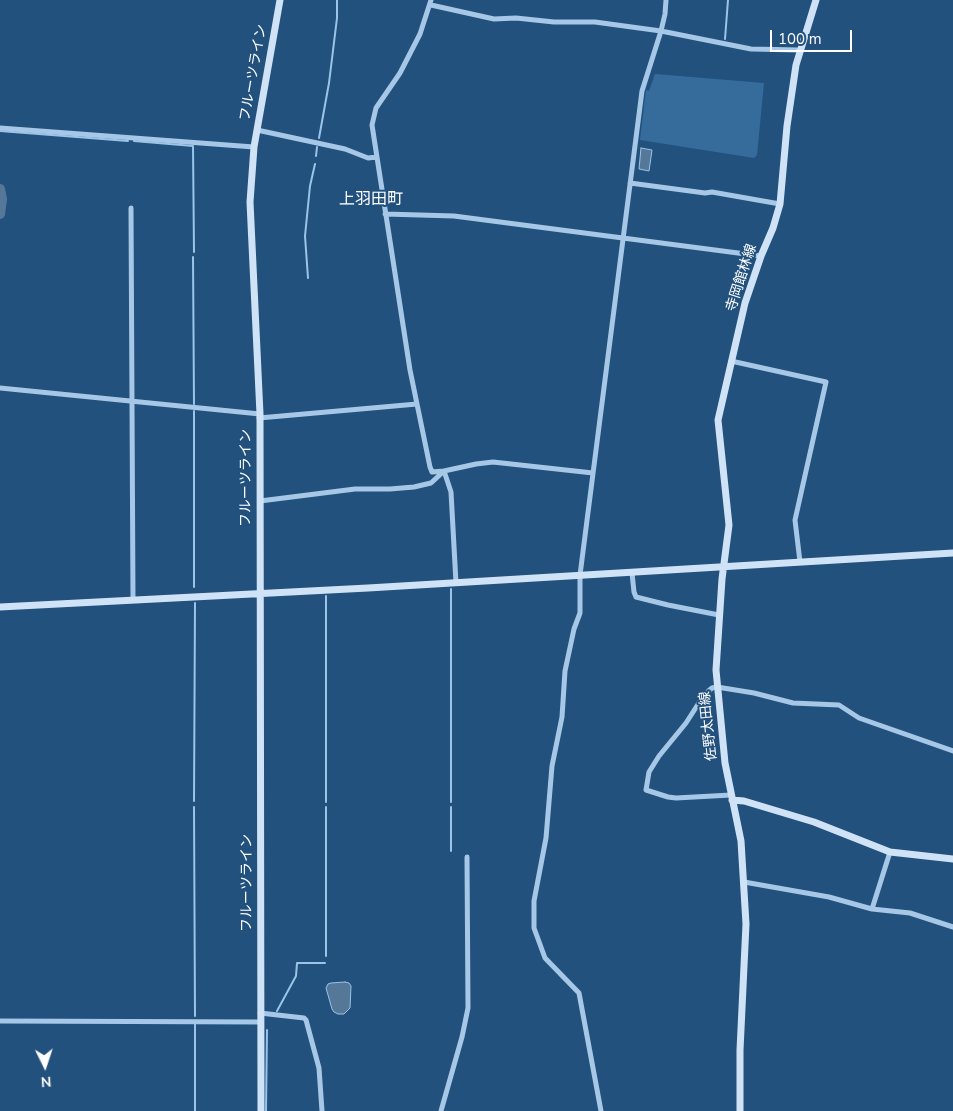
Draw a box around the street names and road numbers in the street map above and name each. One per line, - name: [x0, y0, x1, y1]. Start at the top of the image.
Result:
- street label: フルーツライン: [237, 23, 271, 123]
- street label: 寺岡館林線: [723, 242, 761, 314]
- street label: フルーツライン: [239, 429, 255, 527]
- street label: 佐野太田線: [697, 690, 721, 762]
- street label: フルーツライン: [240, 834, 256, 932]

